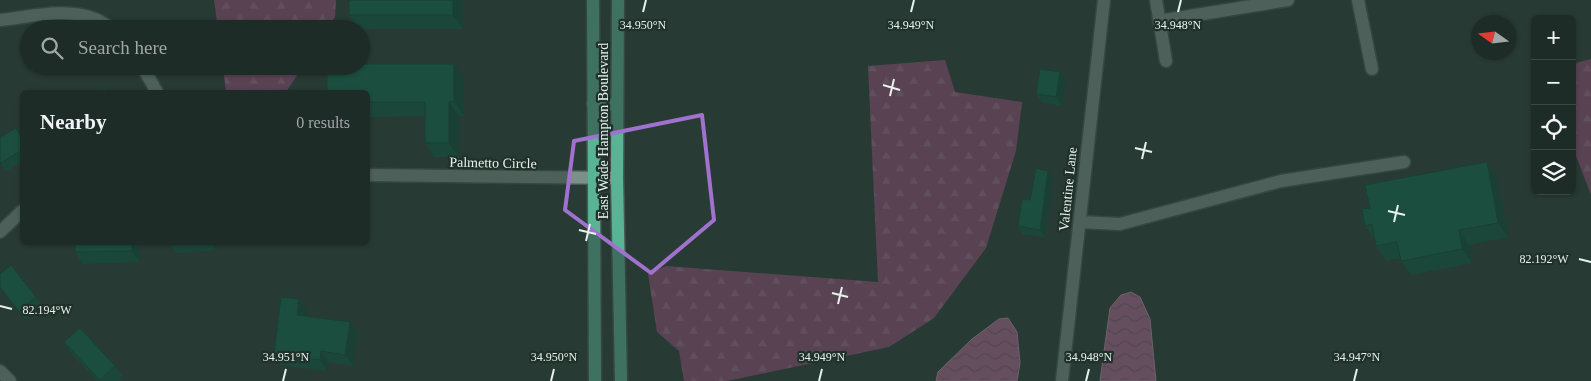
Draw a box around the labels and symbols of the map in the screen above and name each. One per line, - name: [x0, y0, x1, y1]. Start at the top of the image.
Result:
- north arrow: [1471, 15, 1516, 60]
- text: 34.950°N: [620, 18, 667, 32]
- text: 34.949°N: [888, 18, 935, 32]
- text: 34.948°N: [1155, 18, 1202, 32]
- street label: East Wade Hampton Boulevard: [596, 43, 611, 219]
- street label: Valentine Lane: [1056, 146, 1080, 232]
- street label: Palmetto Circle: [449, 155, 537, 171]
- text: 82.192°W: [1519, 252, 1569, 266]
- text: 82.194°W: [22, 303, 72, 317]
- text: 34.951°N: [263, 350, 310, 364]
- text: 34.950°N: [531, 350, 578, 364]
- text: 34.949°N: [799, 350, 846, 364]
- text: 34.948°N: [1066, 350, 1113, 364]
- text: 34.947°N: [1334, 350, 1381, 364]

